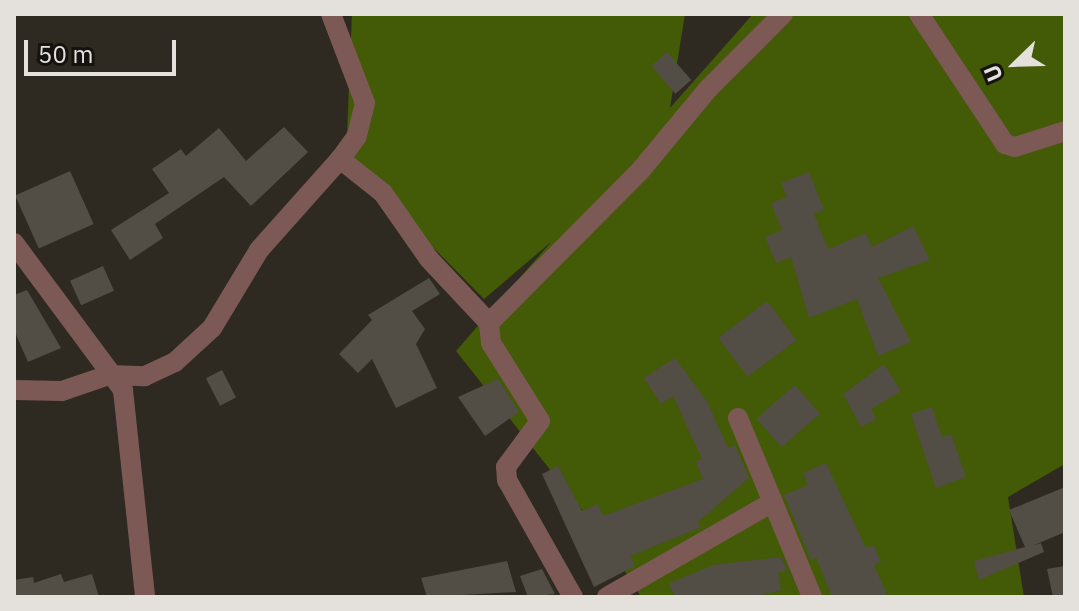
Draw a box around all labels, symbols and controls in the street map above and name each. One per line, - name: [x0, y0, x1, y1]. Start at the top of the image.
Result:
- scale bar: [28, 24, 180, 74]
- north arrow: [975, 24, 1055, 104]
- text: 50 m: [38, 38, 93, 70]
- text: U: [976, 61, 1009, 86]

